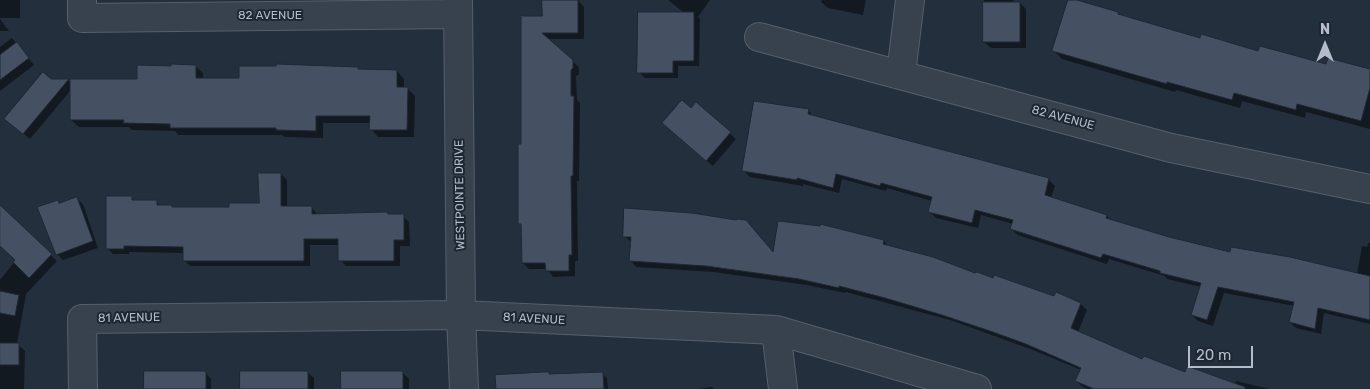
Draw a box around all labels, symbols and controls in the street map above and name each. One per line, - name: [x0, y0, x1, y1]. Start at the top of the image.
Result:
- street label: 82 AVENUE: [238, 9, 302, 23]
- north arrow: [1300, 20, 1350, 70]
- text: N: [1320, 21, 1330, 38]
- street label: 82 AVENUE: [1030, 103, 1096, 133]
- street label: WESTPOINTE DRIVE: [452, 140, 468, 250]
- street label: 81 AVENUE: [98, 310, 160, 326]
- street label: 81 AVENUE: [503, 310, 565, 328]
- scale bar: [1190, 336, 1255, 368]
- text: 20 m: [1196, 346, 1231, 364]

